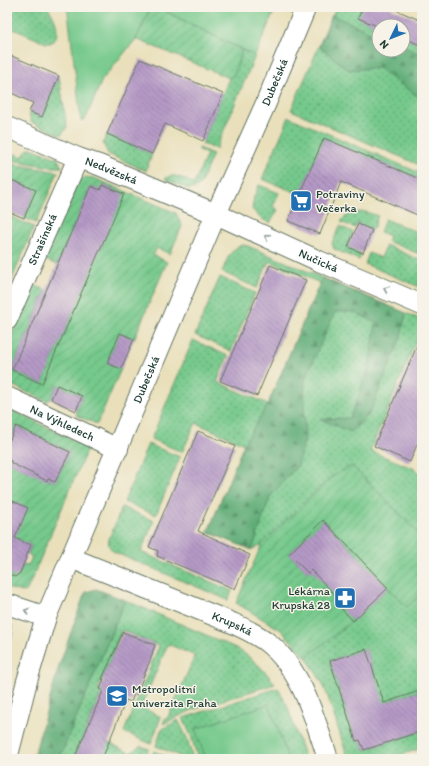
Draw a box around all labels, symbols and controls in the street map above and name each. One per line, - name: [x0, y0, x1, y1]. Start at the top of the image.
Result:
- north arrow: [371, 18, 411, 58]
- text: N: [377, 37, 391, 52]
- street label: Dubečská: [259, 56, 291, 108]
- street label: Nedvězská: [83, 154, 140, 188]
- place label: Potraviny Večerka: [316, 187, 365, 215]
- supermarket icon: Potraviny Večerka: [288, 188, 314, 214]
- street label: Strašínská: [25, 211, 60, 267]
- one-way arrow: [264, 234, 272, 242]
- street label: Nučická: [297, 246, 341, 276]
- one-way arrow: [383, 286, 390, 294]
- street label: Dubečská: [130, 353, 163, 405]
- street label: Na Výhledech: [28, 402, 97, 444]
- place label: Lékárna Krupská 28: [272, 584, 331, 612]
- pharmacy icon: Lékárna Krupská 28: [332, 585, 358, 611]
- one-way arrow: [23, 607, 30, 615]
- street label: Krupská: [210, 608, 255, 639]
- place label: Metropolitní univerzita Praha: [132, 682, 218, 710]
- school or university icon: Metropolitní univerzita Praha: [104, 683, 130, 709]

